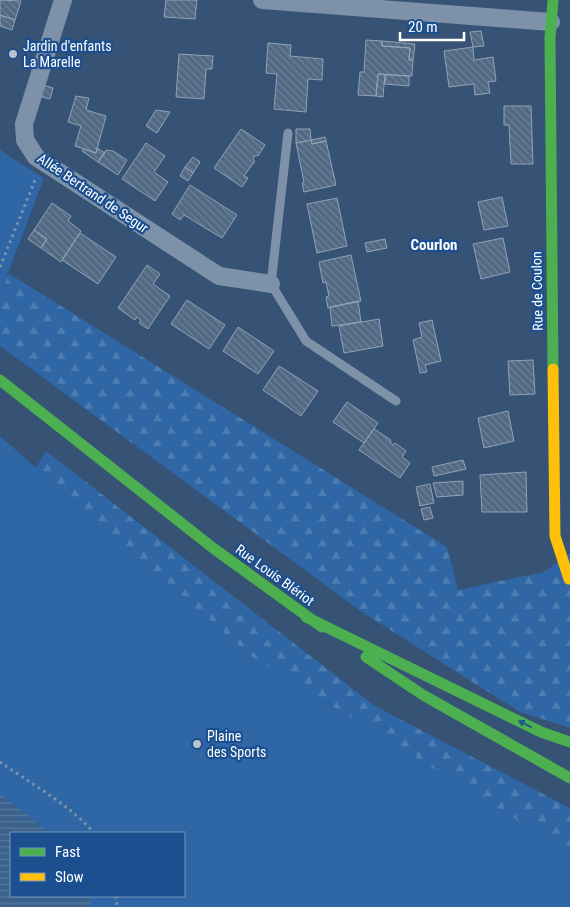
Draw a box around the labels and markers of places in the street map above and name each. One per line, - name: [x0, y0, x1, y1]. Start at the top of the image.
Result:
- place label: Jardin d'enfants La Marelle: [23, 38, 112, 70]
- marker: Jardin d'enfants La Marelle: [7, 48, 19, 60]
- place label: Plaine des Sports: [207, 728, 266, 760]
- marker: Plaine des Sports: [191, 738, 203, 750]

